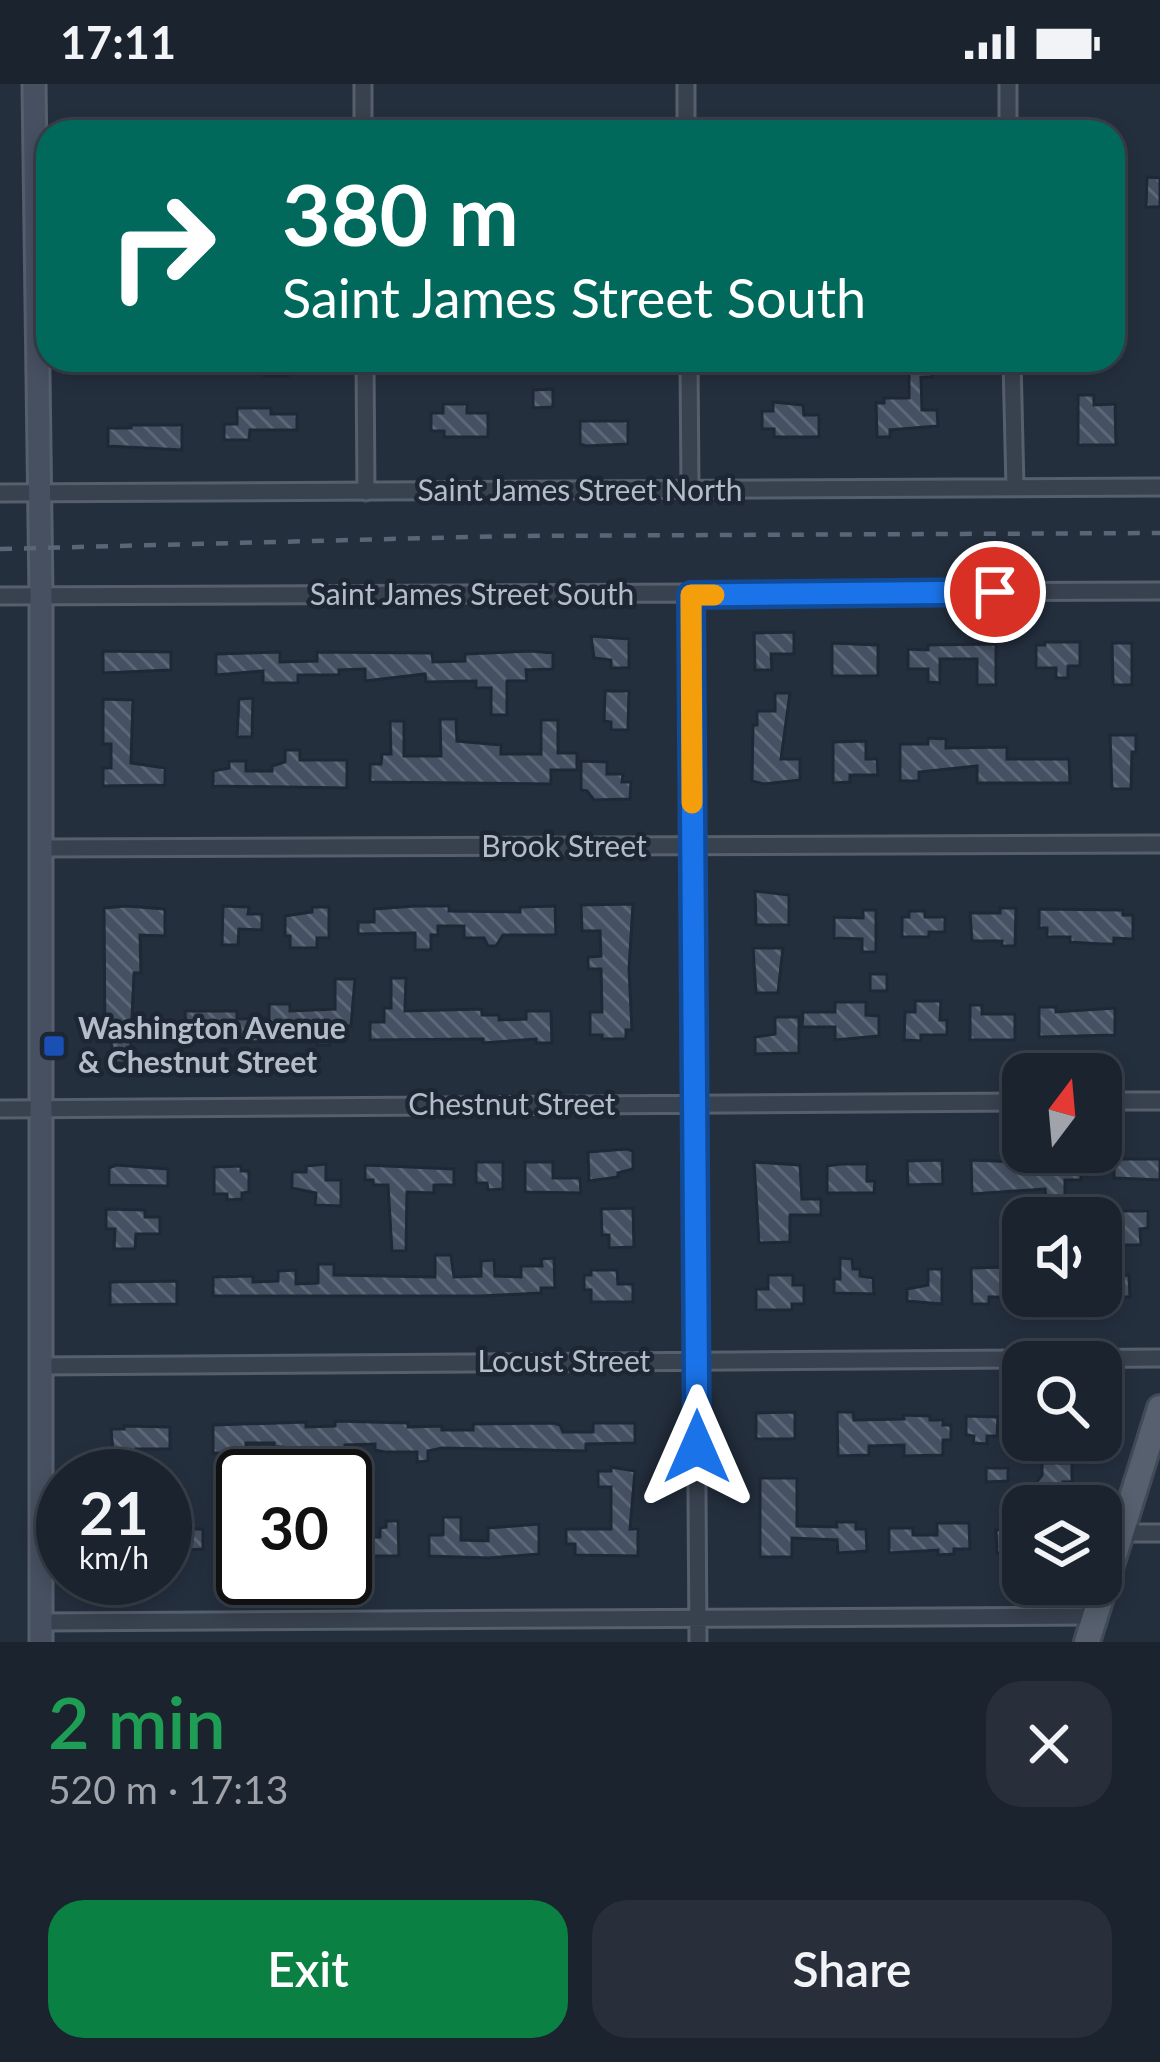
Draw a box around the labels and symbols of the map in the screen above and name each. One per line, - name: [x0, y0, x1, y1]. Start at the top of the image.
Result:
- street label: Saint James Street North: [418, 471, 742, 507]
- pin: [944, 541, 1046, 643]
- street label: Saint James Street South: [310, 575, 634, 611]
- street label: Brook Street: [481, 827, 647, 863]
- place label: Washington Avenue & Chestnut Street: [78, 1009, 346, 1079]
- marker: Washington Avenue & Chestnut Street: [41, 1033, 67, 1059]
- north arrow: [1002, 1053, 1122, 1173]
- street label: Chestnut Street: [408, 1085, 616, 1121]
- street label: Locust Street: [478, 1342, 651, 1378]
- position arrow: [634, 1384, 760, 1510]
- speed limit sign: 30: [216, 1449, 372, 1605]

